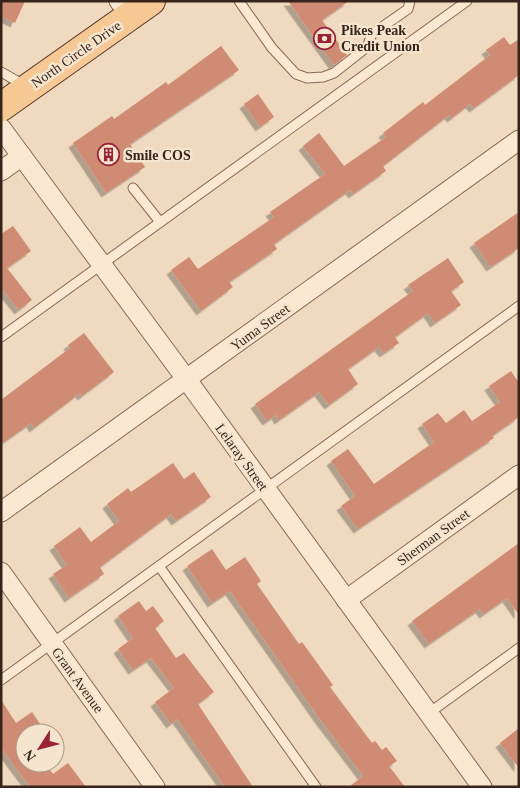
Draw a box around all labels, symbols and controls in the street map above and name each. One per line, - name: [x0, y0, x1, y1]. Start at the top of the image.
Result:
- street label: North Circle Drive: [29, 18, 124, 91]
- place label: Pikes Peak Credit Union: [341, 23, 420, 54]
- bank icon: Pikes Peak Credit Union: [313, 26, 337, 50]
- building icon: Smile COS: [97, 143, 121, 167]
- place label: Smile COS: [125, 148, 191, 163]
- street label: Yuma Street: [228, 301, 293, 354]
- street label: Lelaray Street: [212, 421, 271, 494]
- street label: Sherman Street: [394, 506, 473, 569]
- street label: Grant Avenue: [49, 645, 106, 716]
- north arrow: [15, 723, 65, 773]
- text: N: [21, 747, 39, 764]

